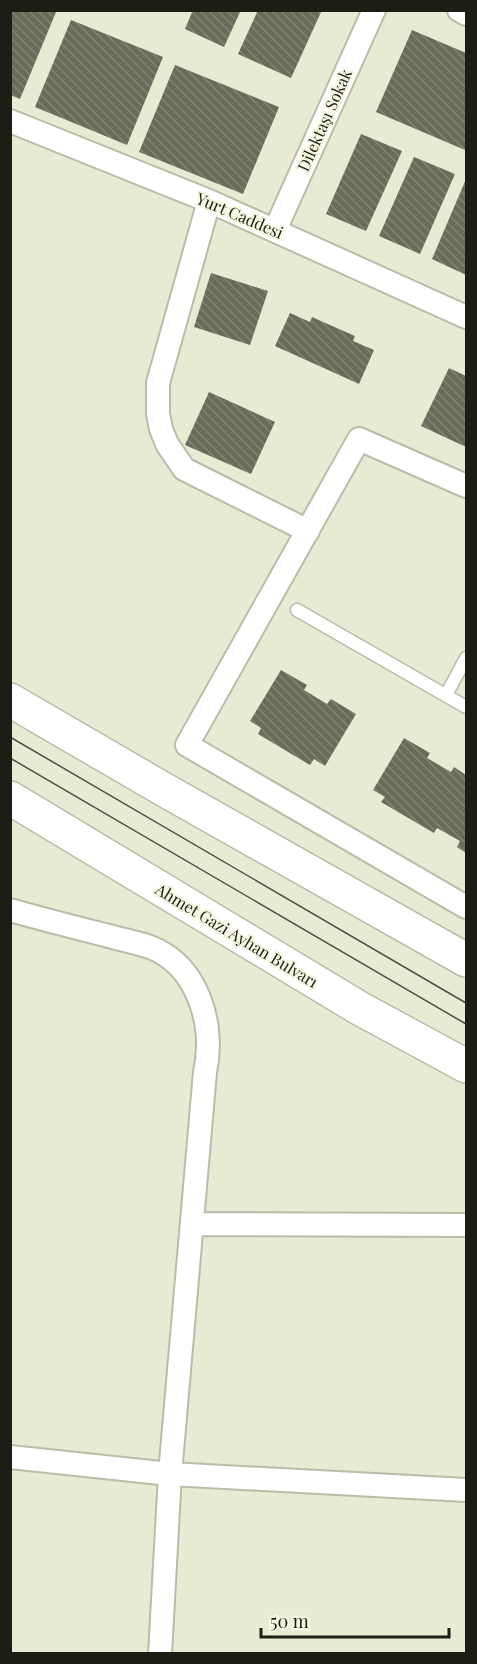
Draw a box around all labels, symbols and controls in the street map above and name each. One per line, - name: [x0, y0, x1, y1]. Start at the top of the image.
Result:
- street label: Dilektaşı Sokak: [292, 65, 356, 174]
- street label: Yurt Caddesi: [192, 187, 287, 243]
- street label: Ahmet Gazi Ayhan Bulvarı: [151, 878, 322, 992]
- scale bar: [261, 1601, 448, 1639]
- text: 50 m: [270, 1609, 309, 1633]

